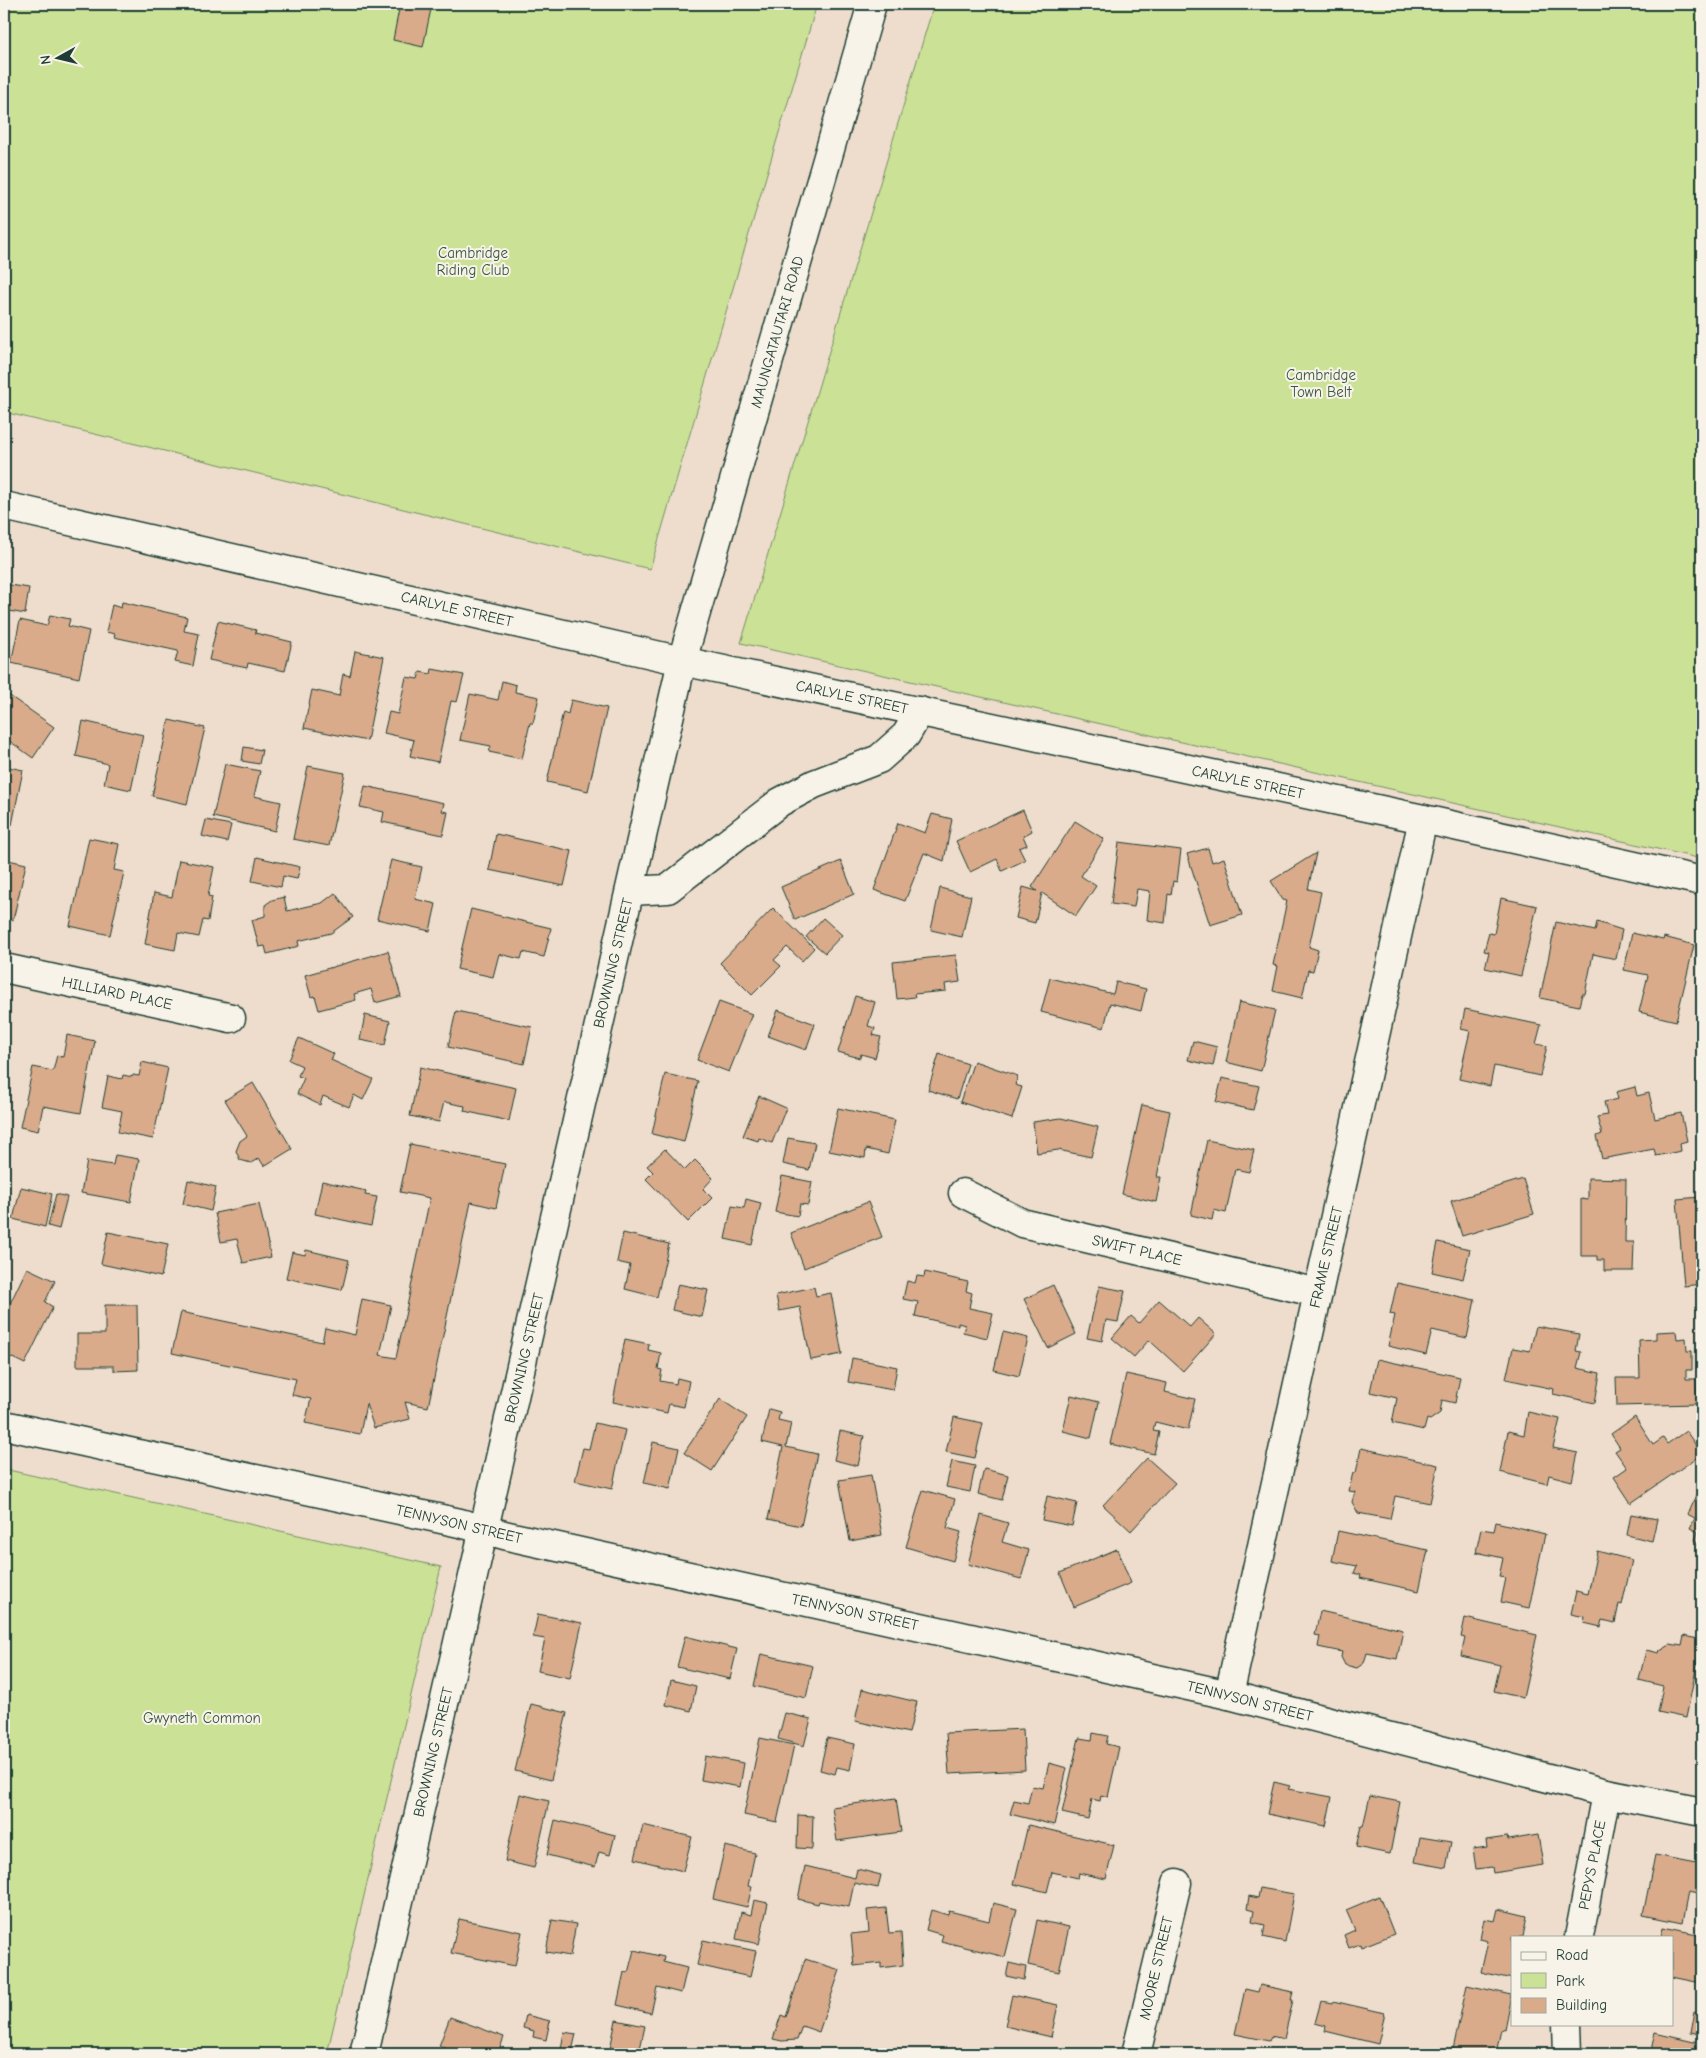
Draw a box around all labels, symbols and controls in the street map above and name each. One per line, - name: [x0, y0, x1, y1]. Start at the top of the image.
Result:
- north arrow: [32, 32, 82, 82]
- text: N: [37, 54, 55, 65]
- park label: Cambridge Riding Club: [436, 244, 510, 279]
- street label: MAUNGATAUTARI ROAD: [747, 254, 807, 410]
- park label: Cambridge Town Belt: [1286, 366, 1357, 401]
- street label: CARLYLE STREET: [399, 587, 515, 631]
- street label: CARLYLE STREET: [794, 676, 910, 718]
- street label: CARLYLE STREET: [1190, 761, 1306, 803]
- street label: BROWNING STREET: [589, 896, 637, 1030]
- street label: HILLIARD PLACE: [60, 972, 174, 1014]
- street label: FRAME STREET: [1306, 1204, 1346, 1310]
- street label: SWIFT PLACE: [1090, 1231, 1184, 1269]
- street label: BROWNING STREET: [500, 1291, 548, 1425]
- street label: TENNYSON STREET: [394, 1501, 524, 1547]
- street label: TENNYSON STREET: [790, 1590, 920, 1634]
- street label: TENNYSON STREET: [1185, 1677, 1315, 1725]
- street label: BROWNING STREET: [409, 1685, 457, 1819]
- park label: Gwyneth Common: [143, 1709, 261, 1727]
- street label: PEPYS PLACE: [1574, 1819, 1610, 1911]
- street label: MOORE STREET: [1135, 1914, 1177, 2022]
- legend: [1511, 1936, 1674, 2026]
- text: Road: [1556, 1946, 1588, 1964]
- text: Park: [1556, 1972, 1585, 1990]
- text: Building: [1556, 1996, 1607, 2014]

